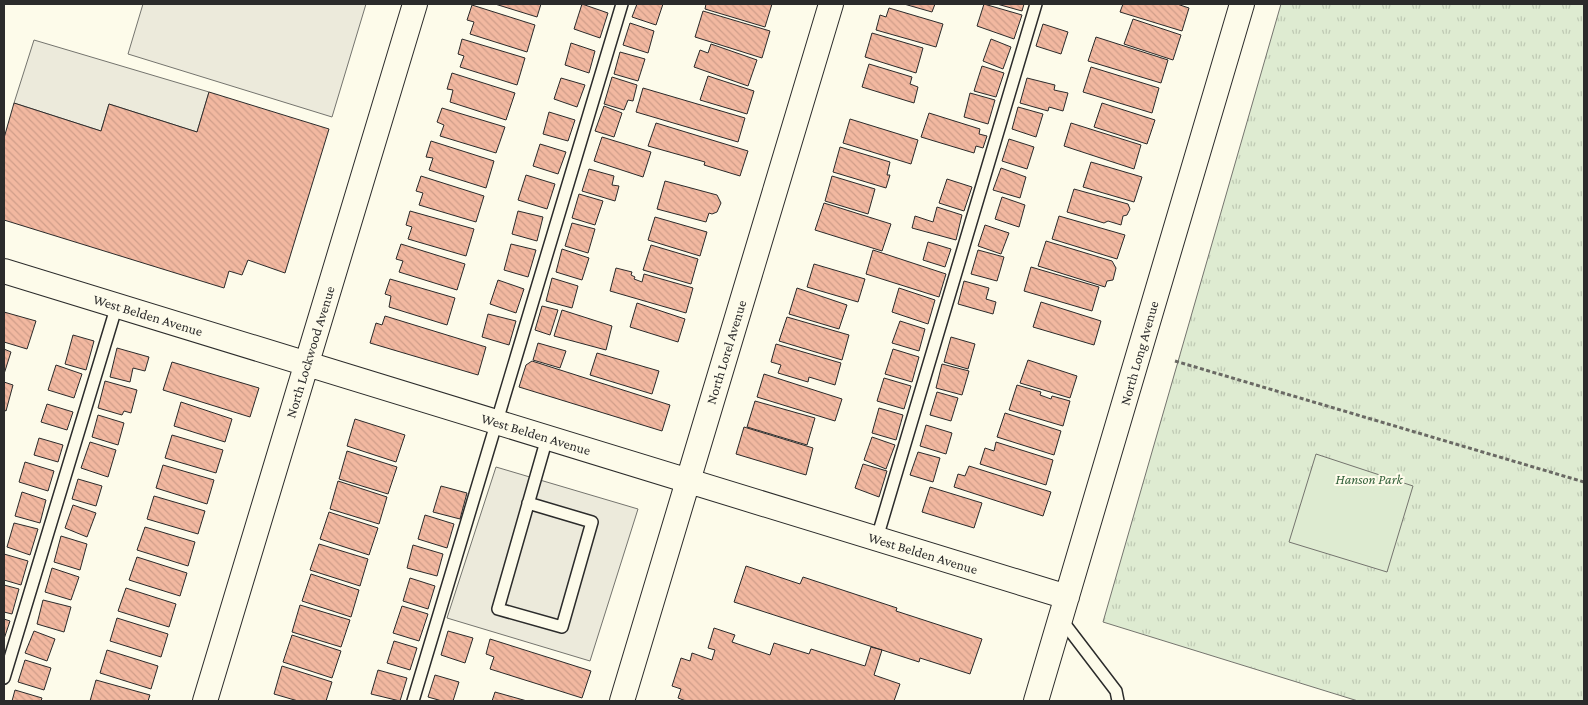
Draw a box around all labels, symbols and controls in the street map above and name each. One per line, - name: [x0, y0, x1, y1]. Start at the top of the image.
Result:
- street label: North Lockwood Avenue: [282, 284, 338, 420]
- street label: West Belden Avenue: [91, 291, 205, 339]
- street label: North Lorel Avenue: [703, 298, 749, 406]
- street label: North Long Avenue: [1116, 299, 1162, 407]
- street label: West Belden Avenue: [479, 410, 593, 458]
- park label: Hanson Park: [1335, 471, 1403, 487]
- street label: West Belden Avenue: [866, 529, 980, 577]

